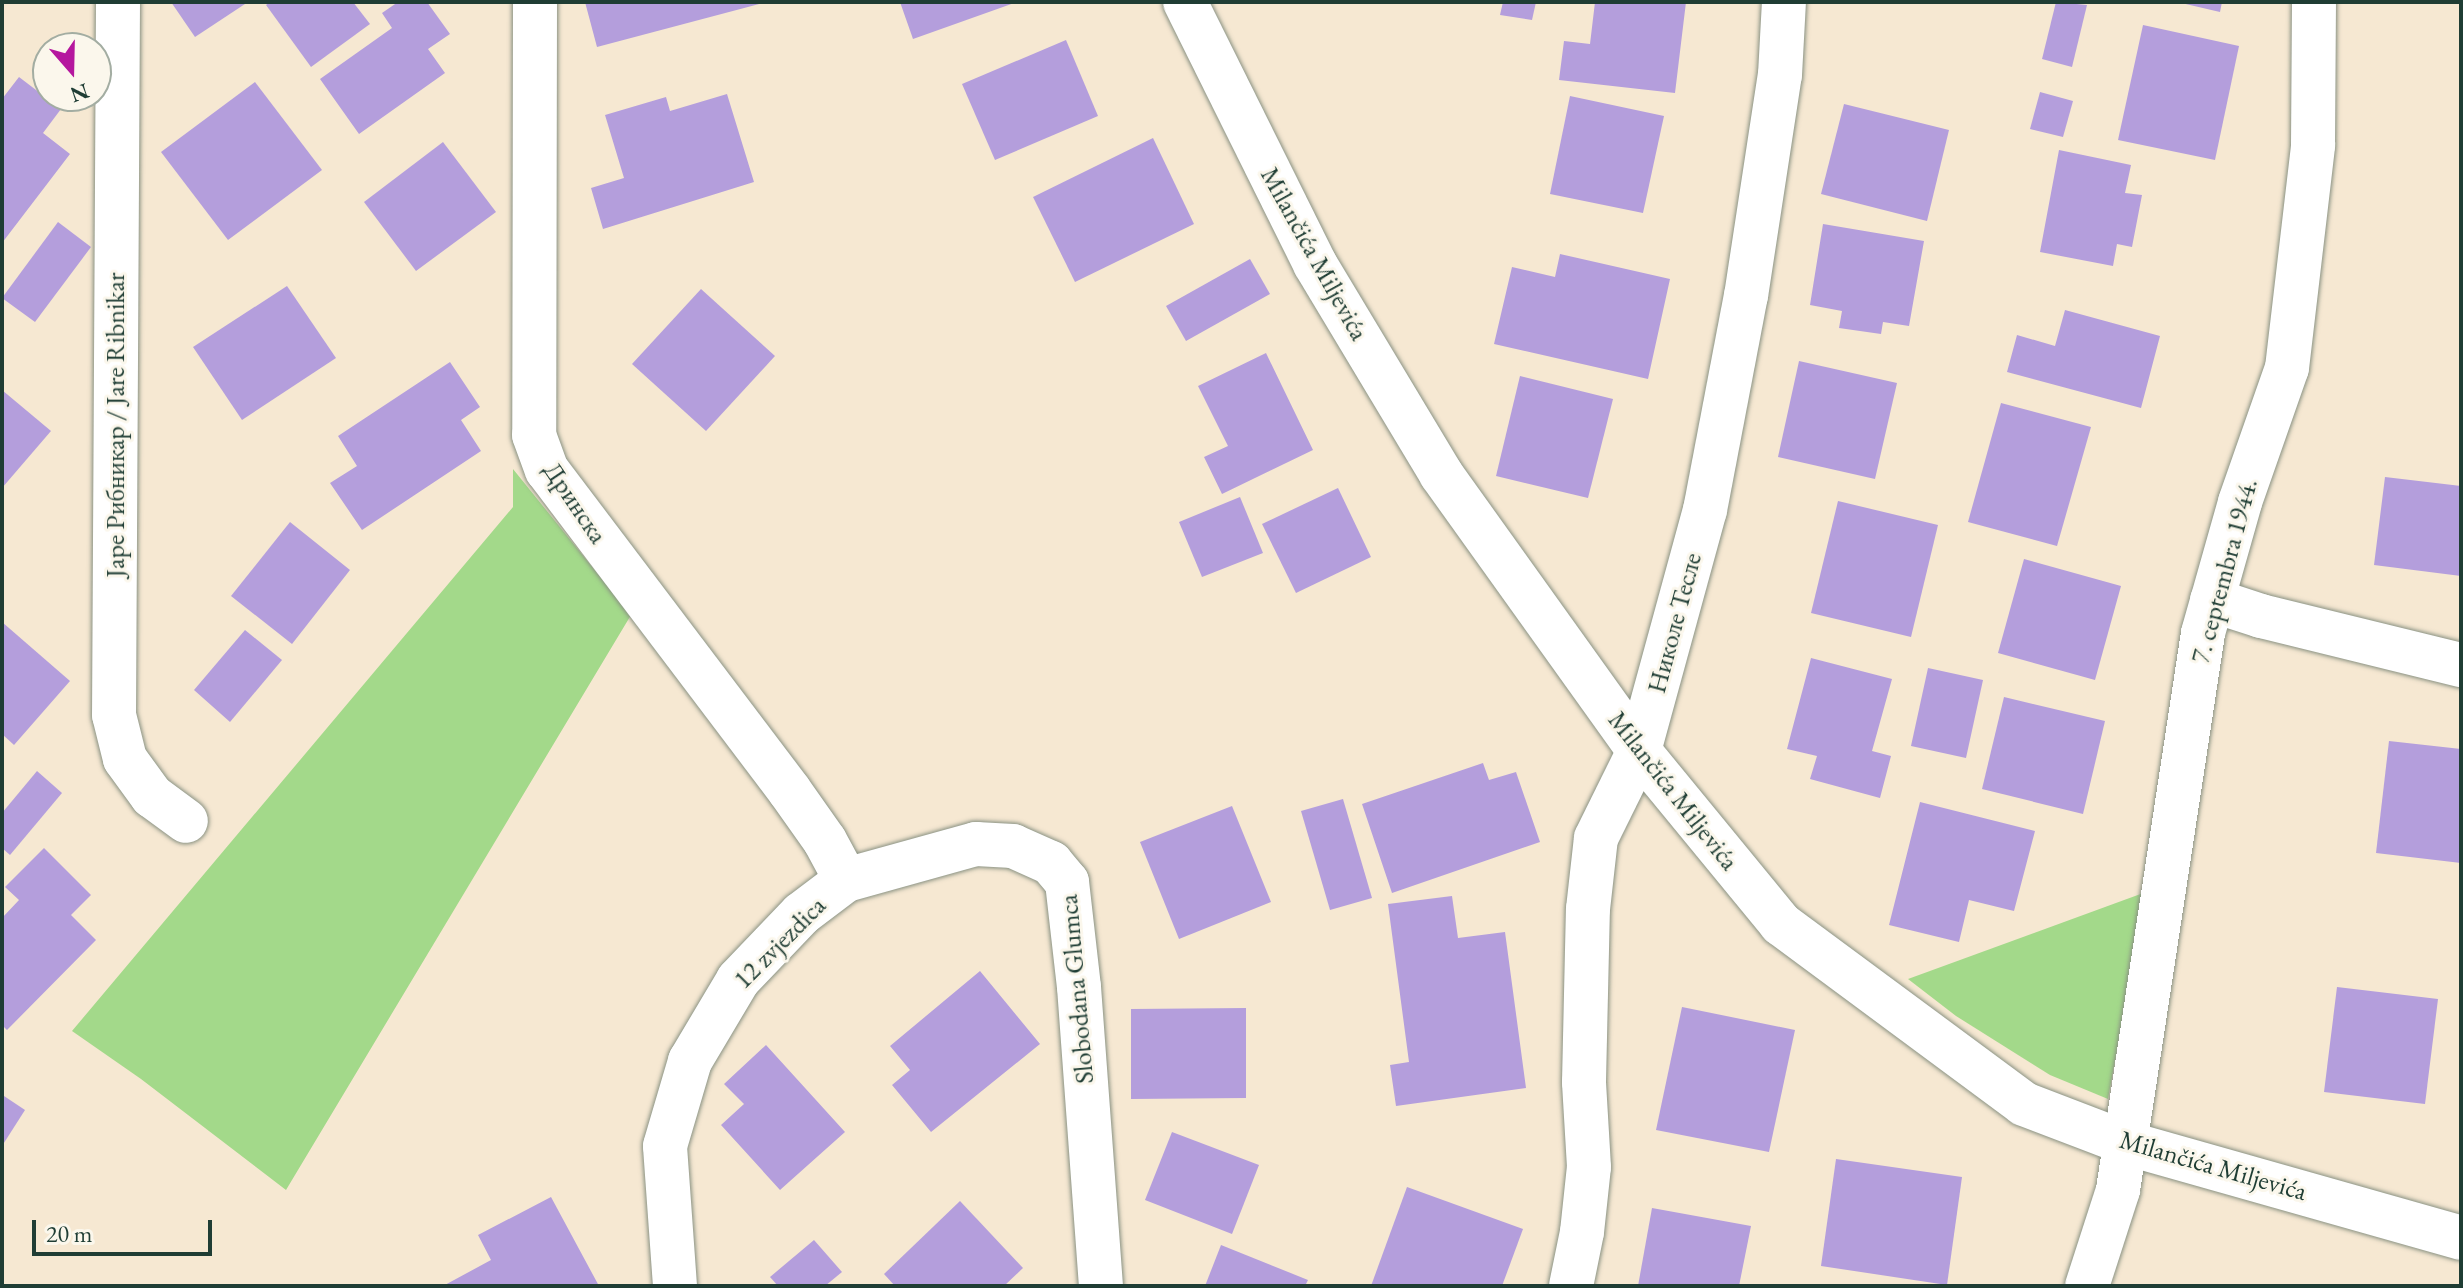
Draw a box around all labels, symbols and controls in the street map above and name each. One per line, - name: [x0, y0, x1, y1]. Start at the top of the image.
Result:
- north arrow: [32, 32, 112, 112]
- text: N: [66, 76, 93, 110]
- street label: Milančića Miljevića: [1254, 162, 1374, 346]
- street label: Јаре Рибникар / Jare Ribnikar: [100, 272, 132, 578]
- street label: Дринска: [536, 456, 614, 550]
- street label: 7. сeptembra 1944.: [2185, 475, 2265, 667]
- street label: Николе Тесле: [1641, 549, 1709, 697]
- street label: Milančića Miljevića: [1601, 705, 1745, 877]
- street label: 12 zvjezdica: [728, 891, 832, 995]
- street label: Slobodana Glumca: [1053, 893, 1101, 1085]
- street label: Milančića Miljevića: [2116, 1124, 2310, 1208]
- scale bar: [36, 1204, 216, 1254]
- text: 20 m: [46, 1218, 93, 1249]

